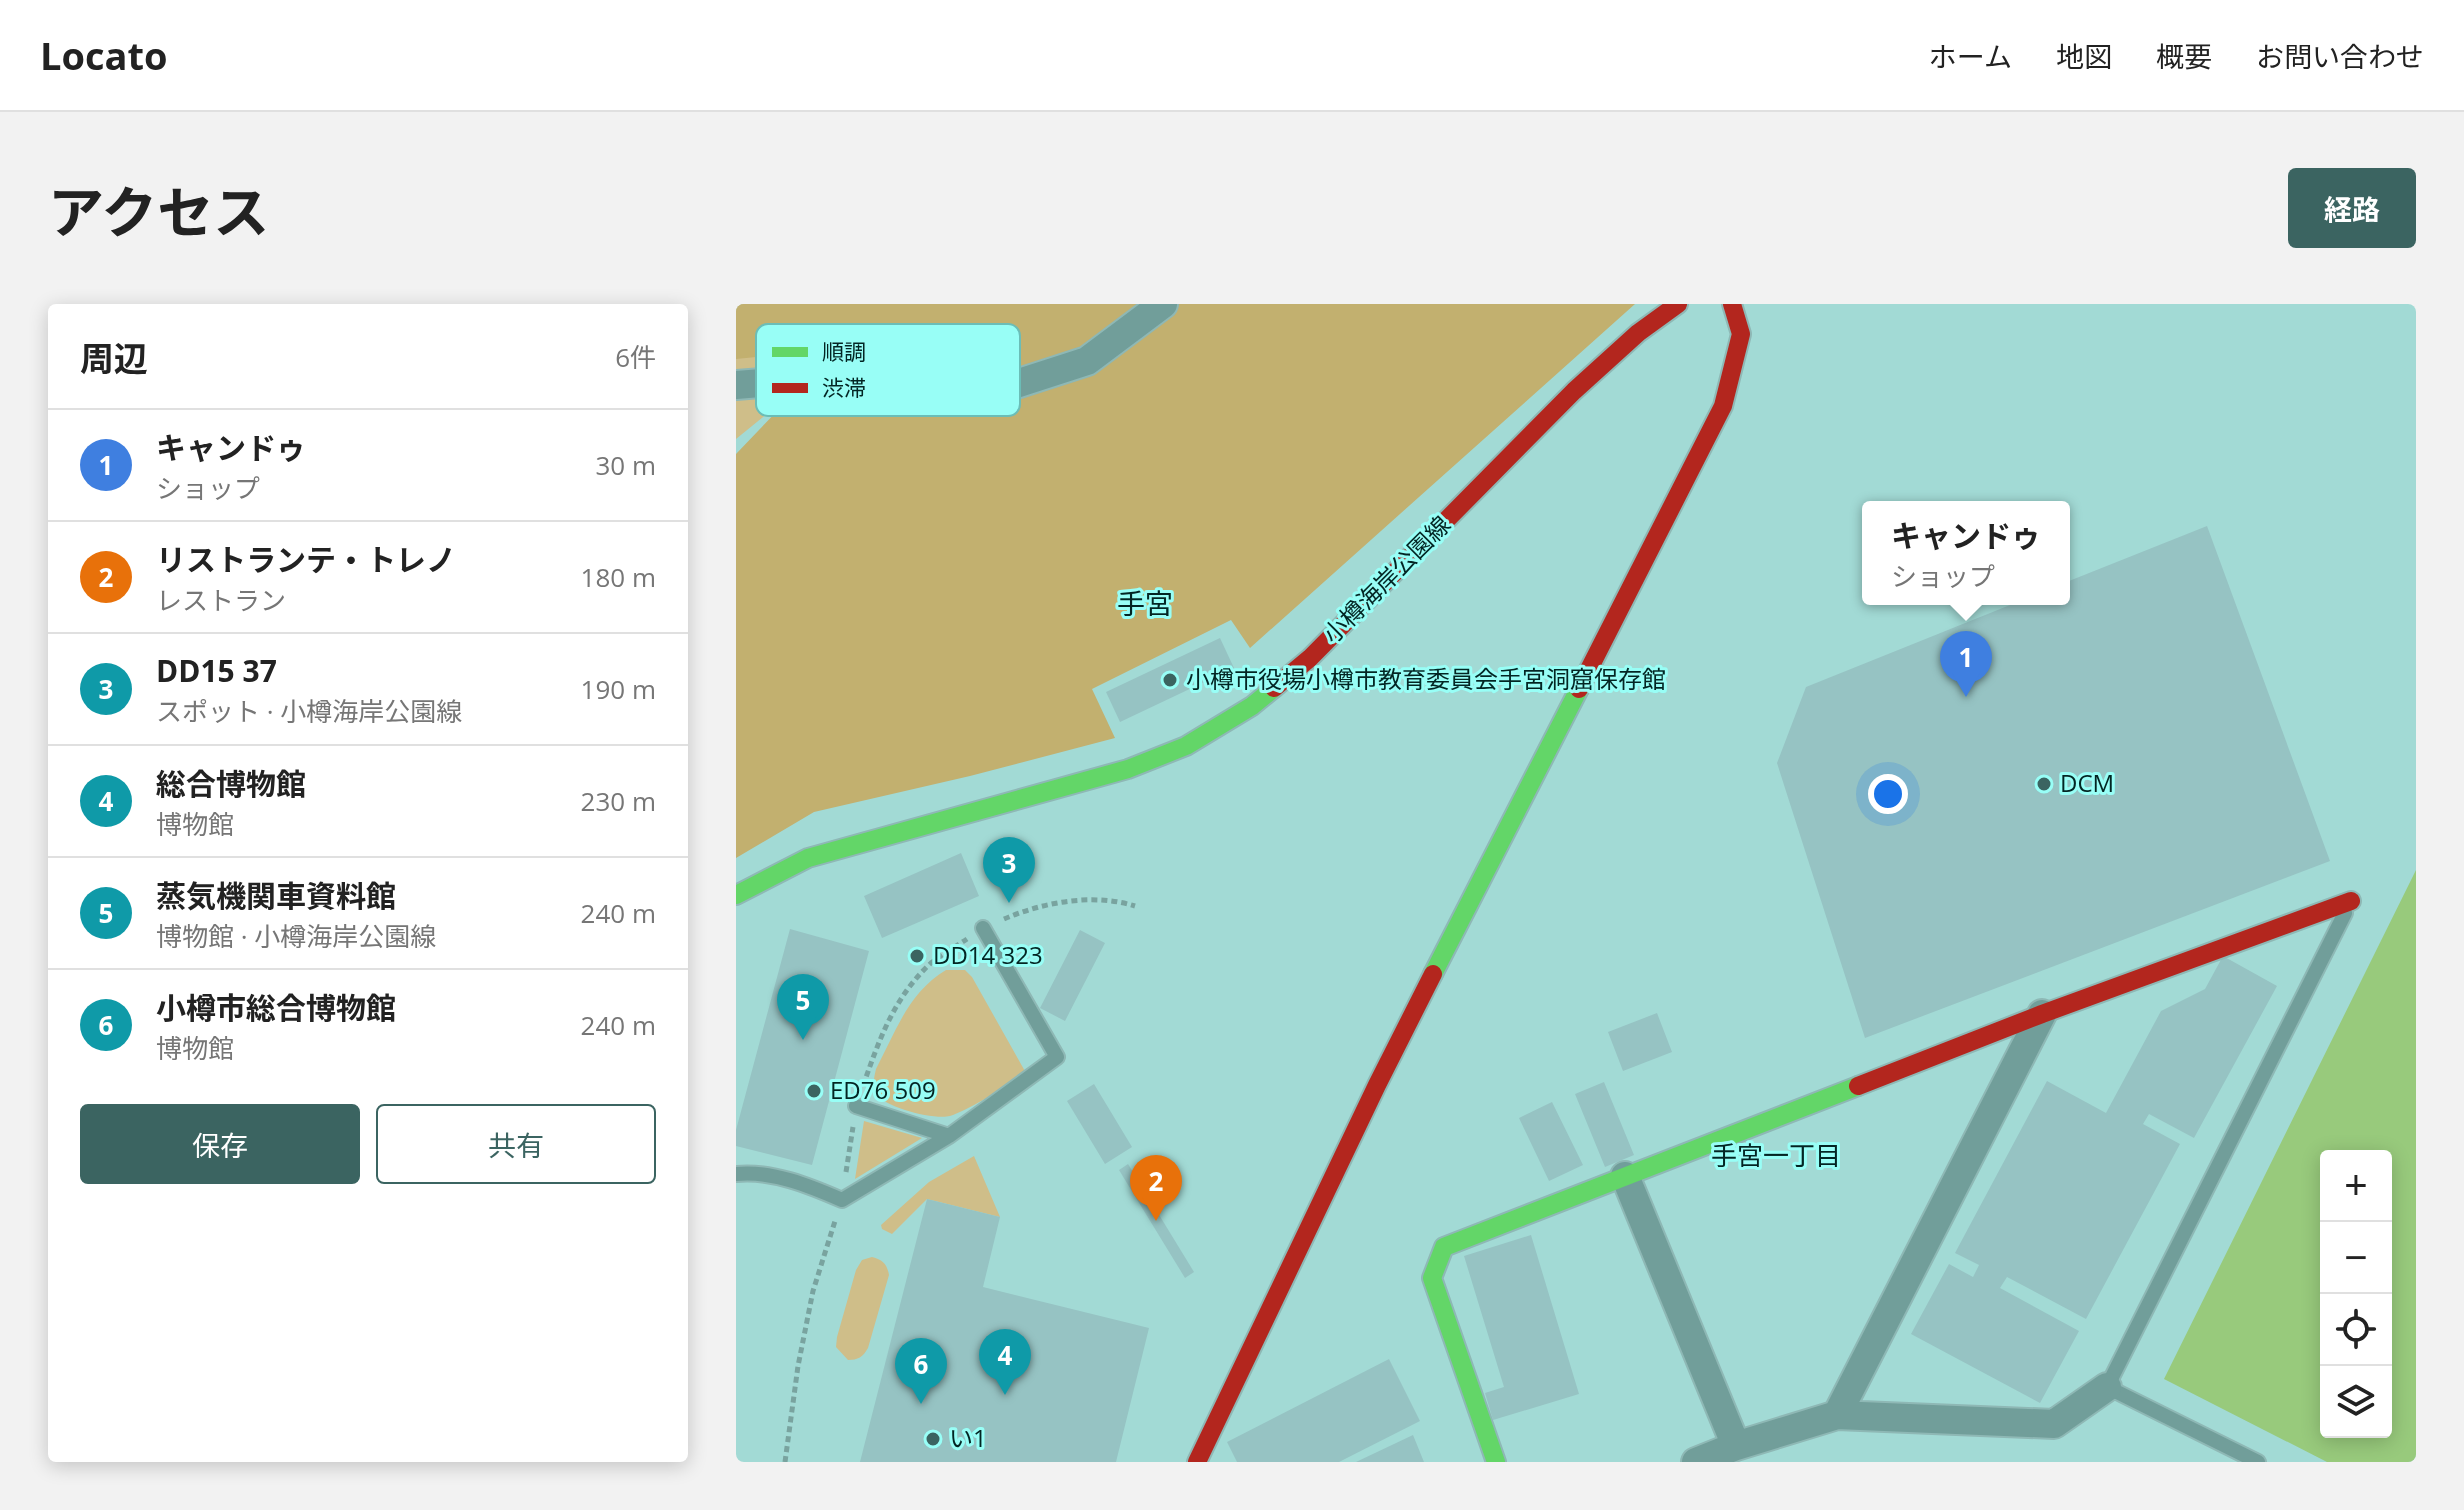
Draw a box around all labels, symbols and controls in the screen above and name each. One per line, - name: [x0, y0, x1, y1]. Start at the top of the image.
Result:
- text: Locato: [40, 29, 168, 81]
- text: ホーム: [1929, 37, 2012, 75]
- text: 地図: [2056, 37, 2112, 75]
- text: 概要: [2156, 37, 2212, 75]
- text: お問い合わせ: [2256, 37, 2424, 75]
- button: 経路: [2288, 168, 2416, 248]
- text: アクセス: [48, 173, 269, 249]
- legend: [756, 324, 1020, 416]
- text: 周辺: [80, 335, 148, 381]
- text: 順調: [822, 336, 866, 366]
- text: 6件: [615, 339, 656, 375]
- text: 渋滞: [822, 372, 866, 402]
- text: キャンドゥ: [156, 427, 306, 468]
- text: 1: [99, 447, 113, 483]
- text: 30 m: [595, 447, 656, 483]
- text: ショップ: [156, 470, 260, 506]
- popup: [1862, 501, 2070, 605]
- street label: 小樽海岸公園線: [1315, 508, 1457, 650]
- text: キャンドゥ: [1891, 515, 2041, 556]
- text: リストランテ・トレノ: [156, 539, 456, 580]
- text: ショップ: [1891, 558, 1995, 594]
- text: 2: [99, 559, 113, 595]
- text: 180 m: [581, 559, 656, 595]
- text: レストラン: [156, 582, 286, 618]
- district label: 手宮: [1117, 584, 1173, 622]
- pin: 1: [1940, 631, 1992, 697]
- text: DD15 37: [156, 650, 277, 691]
- place label: 小樽市役場小樽市教育委員会手宮洞窟保存館: [1186, 662, 1666, 695]
- text: 3: [99, 671, 113, 707]
- text: 190 m: [581, 671, 656, 707]
- marker: 小樽市役場小樽市教育委員会手宮洞窟保存館: [1161, 671, 1179, 689]
- text: スポット · 小樽海岸公園線: [156, 693, 462, 729]
- text: 総合博物館: [156, 763, 306, 804]
- place label: DCM: [2060, 766, 2114, 799]
- your location: [1868, 774, 1908, 814]
- marker: DCM: [2035, 775, 2053, 793]
- text: 4: [99, 783, 113, 819]
- text: 230 m: [581, 783, 656, 819]
- text: 博物館: [156, 806, 234, 842]
- pin: 3: [983, 837, 1035, 903]
- text: 蒸気機関車資料館: [156, 875, 396, 916]
- text: 5: [99, 895, 113, 931]
- text: 240 m: [581, 895, 656, 931]
- text: 博物館 · 小樽海岸公園線: [156, 918, 436, 954]
- place label: DD14 323: [933, 938, 1043, 971]
- marker: DD14 323: [908, 947, 926, 965]
- pin: 5: [777, 974, 829, 1040]
- text: 小樽市総合博物館: [156, 987, 396, 1028]
- text: 6: [99, 1007, 113, 1043]
- text: 240 m: [581, 1007, 656, 1043]
- text: 博物館: [156, 1030, 234, 1066]
- place label: ED76 509: [830, 1073, 936, 1106]
- marker: ED76 509: [805, 1082, 823, 1100]
- button: 保存: [80, 1104, 360, 1184]
- button: 共有: [376, 1104, 656, 1184]
- district label: 手宮一丁目: [1711, 1137, 1841, 1173]
- map controls: [2320, 1150, 2392, 1438]
- button: +: [2320, 1150, 2392, 1222]
- pin: 2: [1130, 1155, 1182, 1221]
- button: −: [2320, 1222, 2392, 1294]
- button: locate: [2320, 1294, 2392, 1366]
- pin: 4: [979, 1329, 1031, 1395]
- pin: 6: [895, 1338, 947, 1404]
- button: layers: [2320, 1366, 2392, 1438]
- place label: い1: [949, 1421, 987, 1454]
- marker: い1: [924, 1430, 942, 1448]

